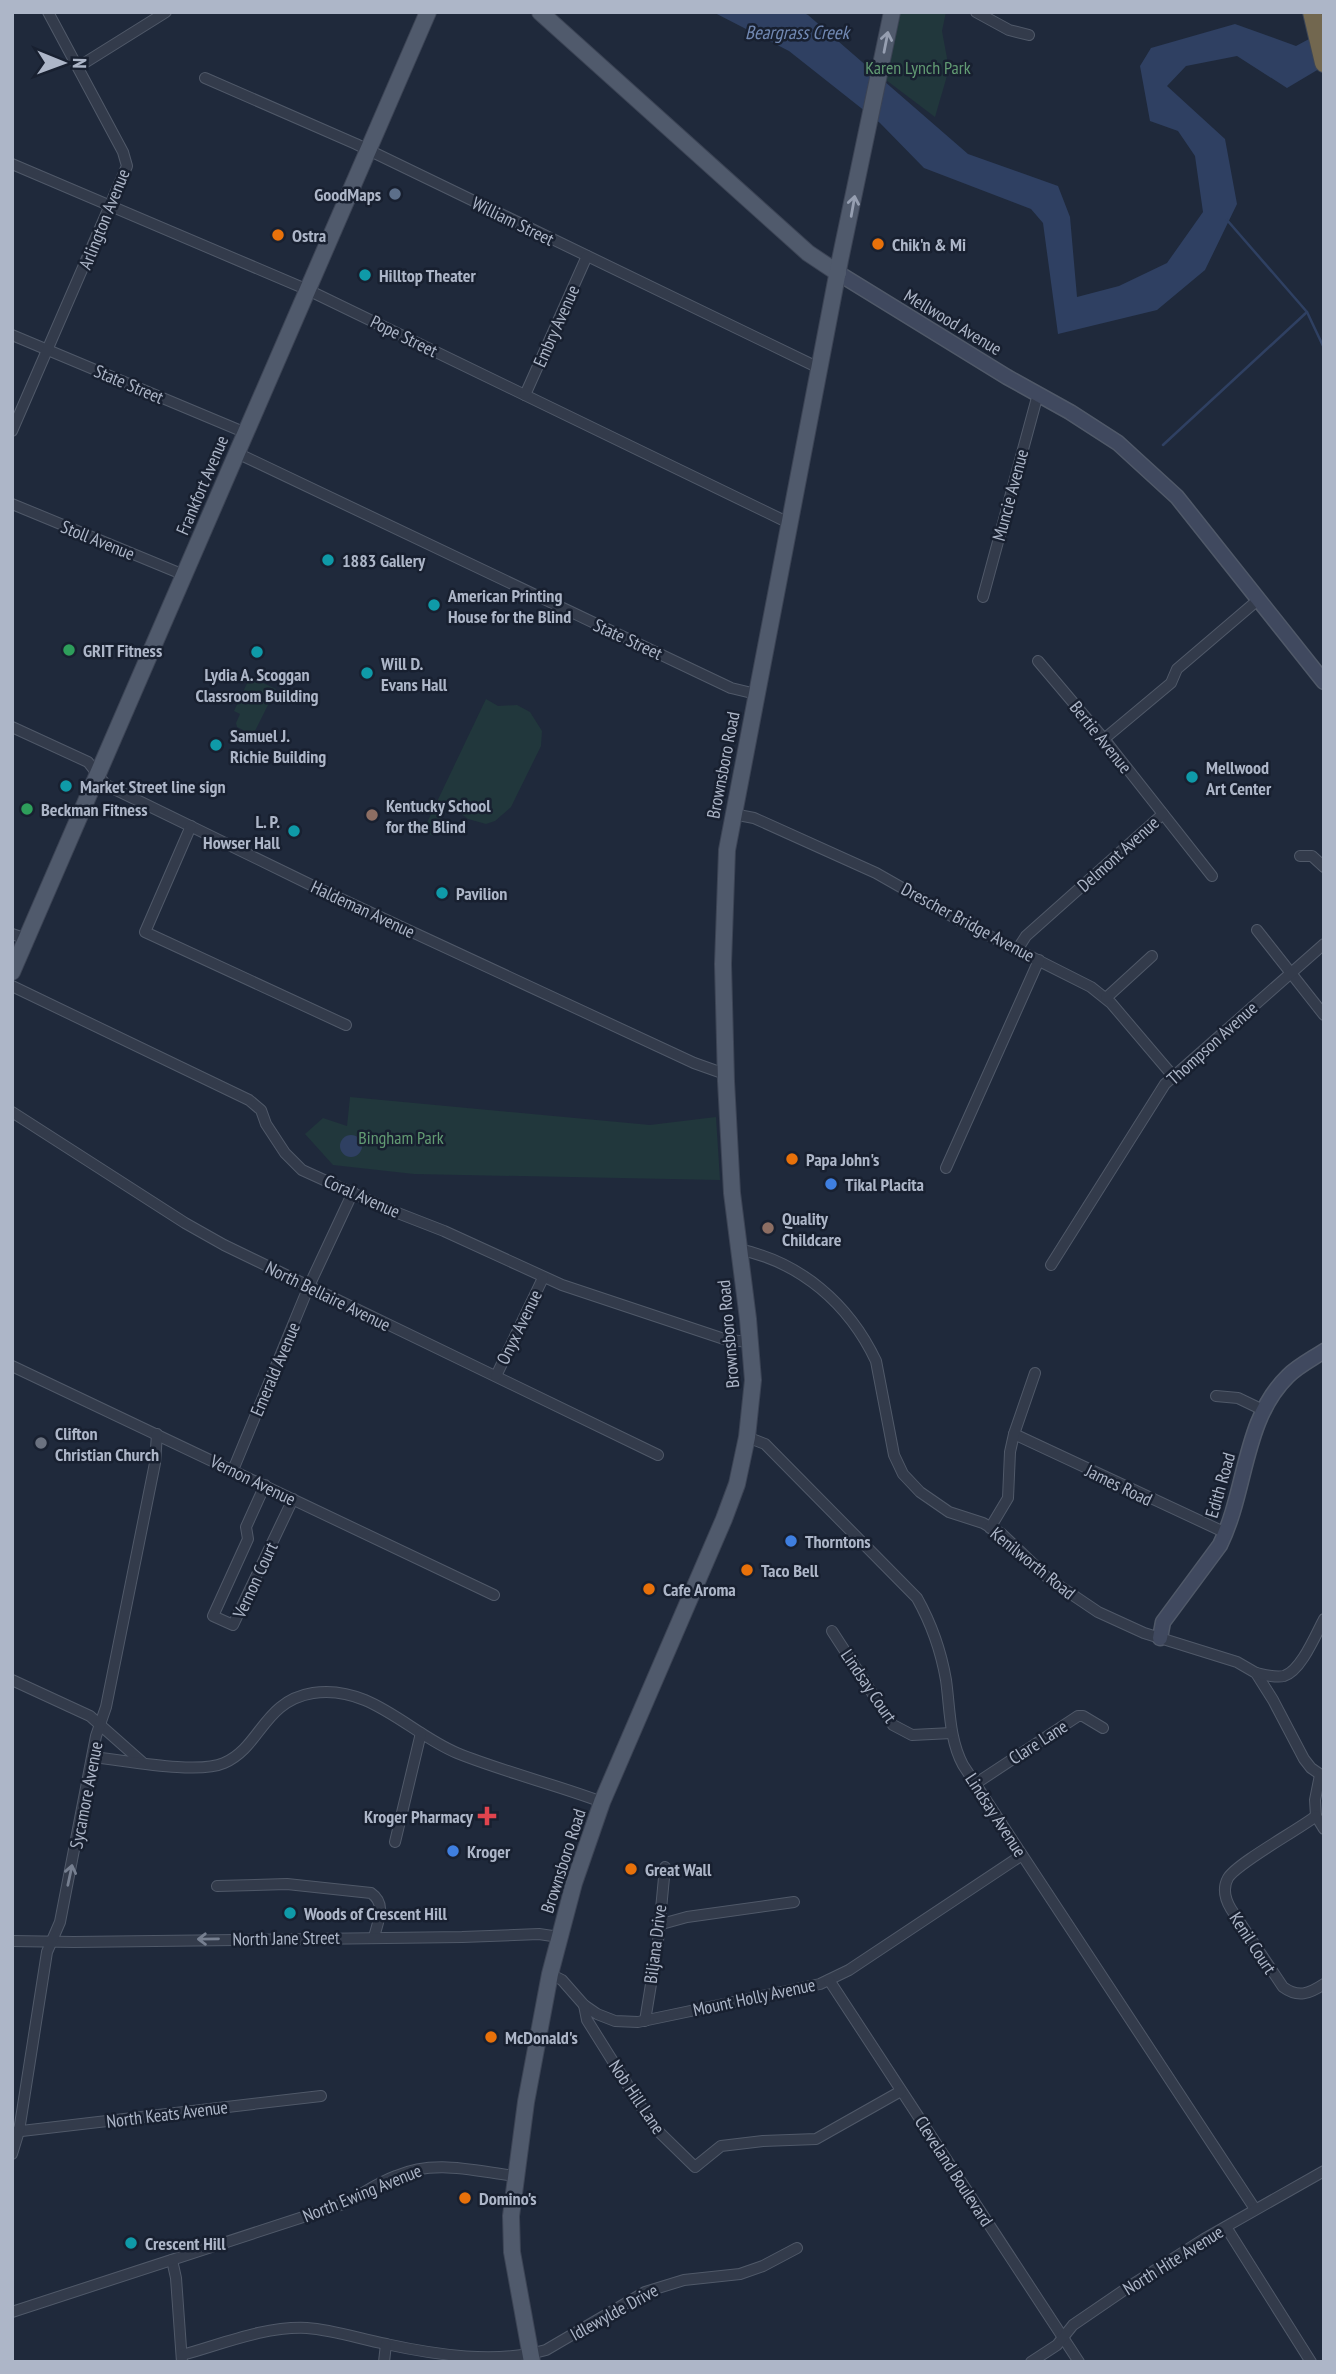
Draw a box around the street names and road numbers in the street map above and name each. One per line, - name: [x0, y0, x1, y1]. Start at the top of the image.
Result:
- street label: Arlington Avenue: [73, 165, 135, 273]
- street label: William Street: [468, 191, 558, 251]
- street label: Embry Avenue: [528, 281, 584, 371]
- street label: Mellwood Avenue: [900, 284, 1006, 360]
- street label: Pope Street: [367, 310, 441, 362]
- street label: State Street: [91, 359, 167, 409]
- street label: Frankfort Avenue: [171, 432, 233, 538]
- street label: Muncie Avenue: [987, 447, 1033, 543]
- street label: Stoll Avenue: [58, 515, 138, 565]
- street label: State Street: [590, 613, 666, 665]
- street label: Bertie Avenue: [1065, 696, 1137, 778]
- street label: Brownsboro Road: [701, 710, 745, 820]
- street label: Delmont Avenue: [1072, 811, 1164, 897]
- street label: Haldeman Avenue: [307, 875, 419, 943]
- street label: Drescher Bridge Avenue: [897, 877, 1039, 967]
- street label: Thompson Avenue: [1162, 996, 1262, 1090]
- street label: Coral Avenue: [320, 1169, 404, 1223]
- street label: North Bellaire Avenue: [262, 1256, 394, 1336]
- street label: Brownsboro Road: [712, 1279, 744, 1389]
- street label: Onyx Avenue: [491, 1286, 547, 1368]
- street label: Emerald Avenue: [245, 1319, 305, 1419]
- street label: Vernon Avenue: [206, 1449, 299, 1511]
- street label: Edith Road: [1200, 1450, 1240, 1520]
- street label: James Road: [1081, 1459, 1156, 1511]
- street label: Kenilworth Road: [986, 1522, 1080, 1604]
- street label: Vernon Court: [227, 1538, 283, 1622]
- street label: Lindsay Court: [836, 1645, 902, 1727]
- street label: Clare Lane: [1004, 1714, 1072, 1770]
- street label: Sycamore Avenue: [64, 1739, 108, 1851]
- street label: Lindsay Avenue: [960, 1769, 1032, 1861]
- street label: Brownsboro Road: [535, 1806, 591, 1916]
- street label: Biljana Drive: [639, 1903, 671, 1985]
- street label: Kenil Court: [1225, 1908, 1281, 1978]
- street label: North Jane Street: [232, 1926, 340, 1950]
- street label: Mount Holly Avenue: [691, 1973, 817, 2021]
- street label: Nob Hill Lane: [604, 2055, 670, 2139]
- street label: North Keats Avenue: [105, 2095, 229, 2133]
- street label: Cleveland Boulevard: [910, 2111, 998, 2231]
- street label: North Ewing Avenue: [299, 2159, 425, 2227]
- street label: North Hite Avenue: [1119, 2220, 1227, 2300]
- street label: Idlewylde Drive: [566, 2278, 662, 2346]

